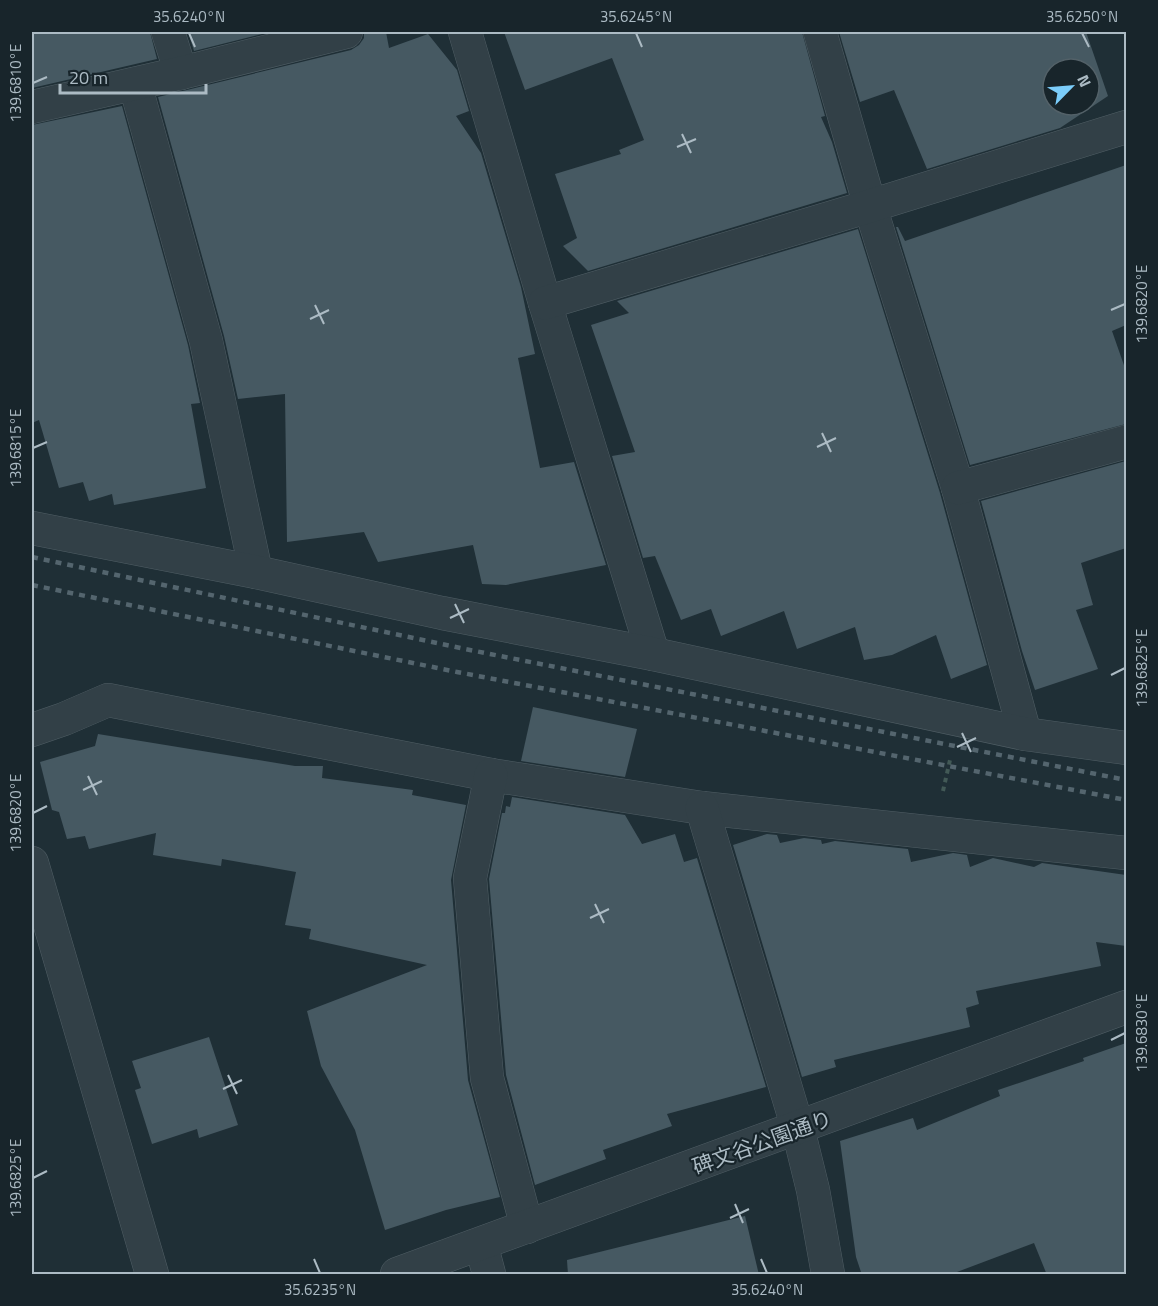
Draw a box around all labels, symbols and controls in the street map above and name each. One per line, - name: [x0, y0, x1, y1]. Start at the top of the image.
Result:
- text: 35.6240°N: [153, 5, 225, 28]
- text: 35.6245°N: [600, 5, 672, 28]
- text: 35.6250°N: [1046, 5, 1118, 28]
- text: 139.6810°E: [4, 44, 27, 122]
- scale bar: [60, 57, 206, 95]
- north arrow: [1041, 57, 1101, 117]
- text: 20 m: [69, 64, 108, 91]
- text: N: [1071, 71, 1098, 91]
- text: 139.6820°E: [1130, 265, 1153, 343]
- text: 139.6815°E: [4, 409, 27, 487]
- text: 139.6825°E: [1130, 629, 1153, 707]
- text: 139.6820°E: [4, 774, 27, 852]
- text: 139.6830°E: [1130, 994, 1153, 1072]
- street label: 碑文谷公園通り: [687, 1102, 837, 1182]
- text: 139.6825°E: [4, 1139, 27, 1217]
- text: 35.6235°N: [284, 1278, 356, 1301]
- text: 35.6240°N: [731, 1278, 803, 1301]

